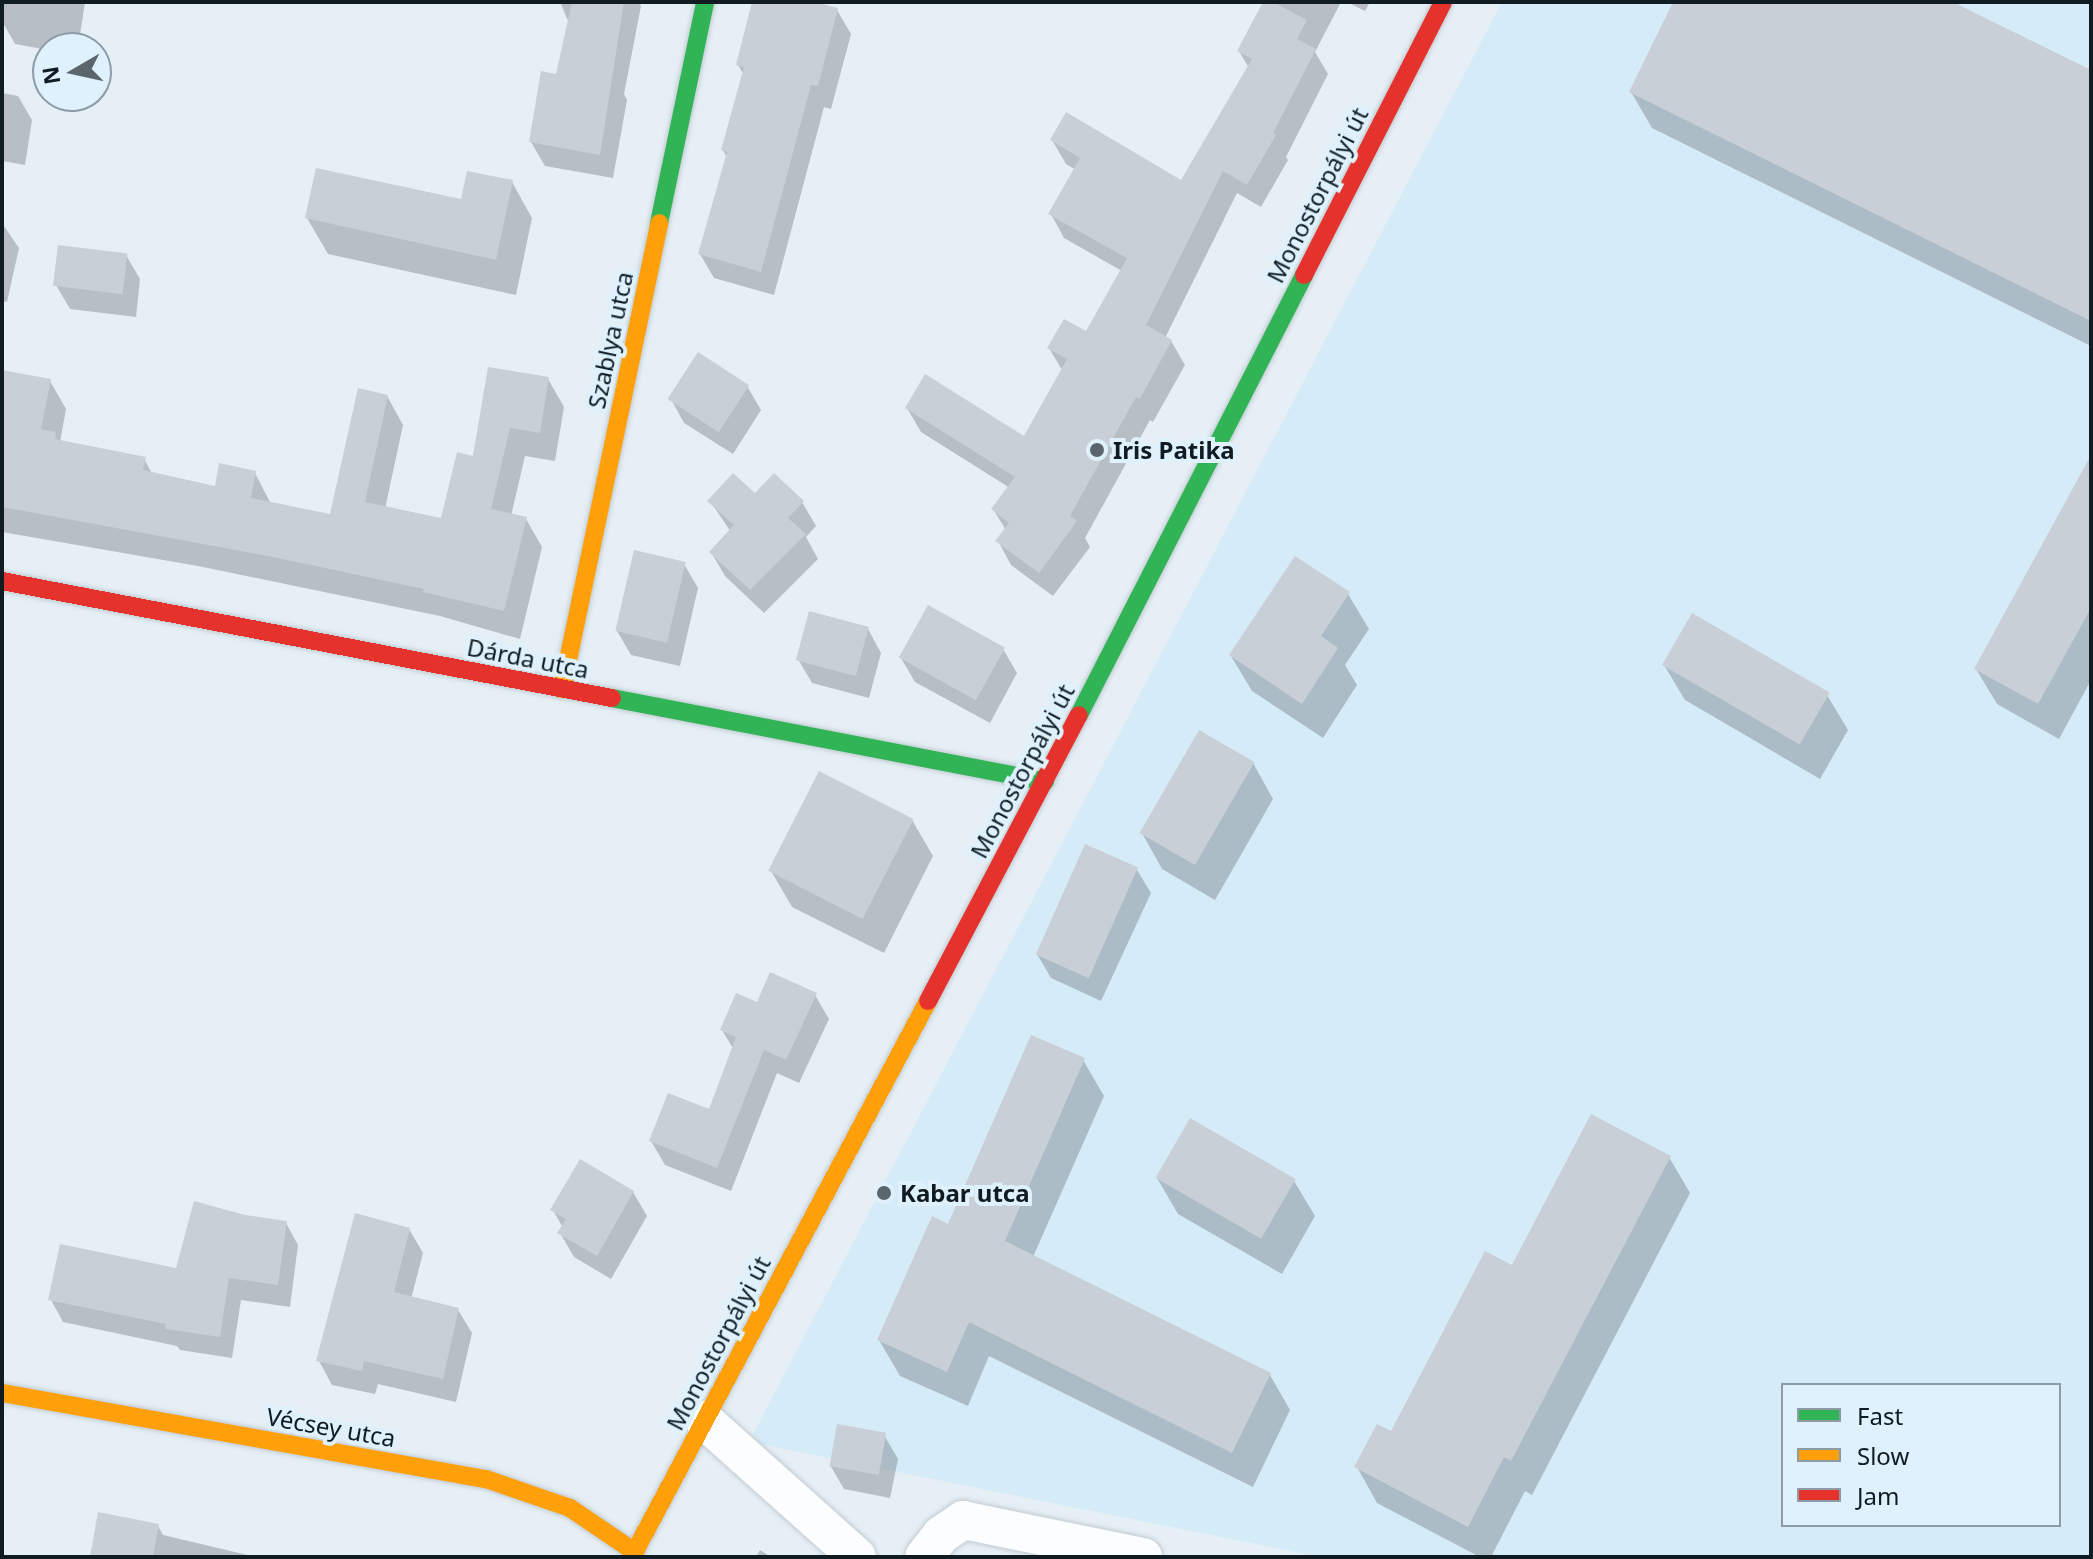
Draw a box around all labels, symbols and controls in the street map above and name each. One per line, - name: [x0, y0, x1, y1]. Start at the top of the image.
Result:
- north arrow: [32, 32, 112, 112]
- text: N: [34, 64, 66, 87]
- street label: Monostorpályi út: [1260, 103, 1374, 287]
- street label: Szablya utca: [581, 269, 639, 411]
- place label: Iris Patika: [1113, 436, 1235, 464]
- marker: Iris Patika: [1088, 441, 1106, 459]
- street label: Dárda utca: [465, 632, 591, 684]
- street label: Monostorpályi út: [964, 679, 1080, 863]
- place label: Kabar utca: [900, 1179, 1030, 1207]
- marker: Kabar utca: [875, 1184, 893, 1202]
- street label: Monostorpályi út: [660, 1251, 776, 1435]
- legend: [1781, 1383, 2061, 1527]
- text: Fast: [1857, 1399, 1903, 1432]
- street label: Vécsey utca: [264, 1401, 398, 1453]
- text: Slow: [1857, 1439, 1909, 1472]
- text: Jam: [1857, 1479, 1899, 1512]

